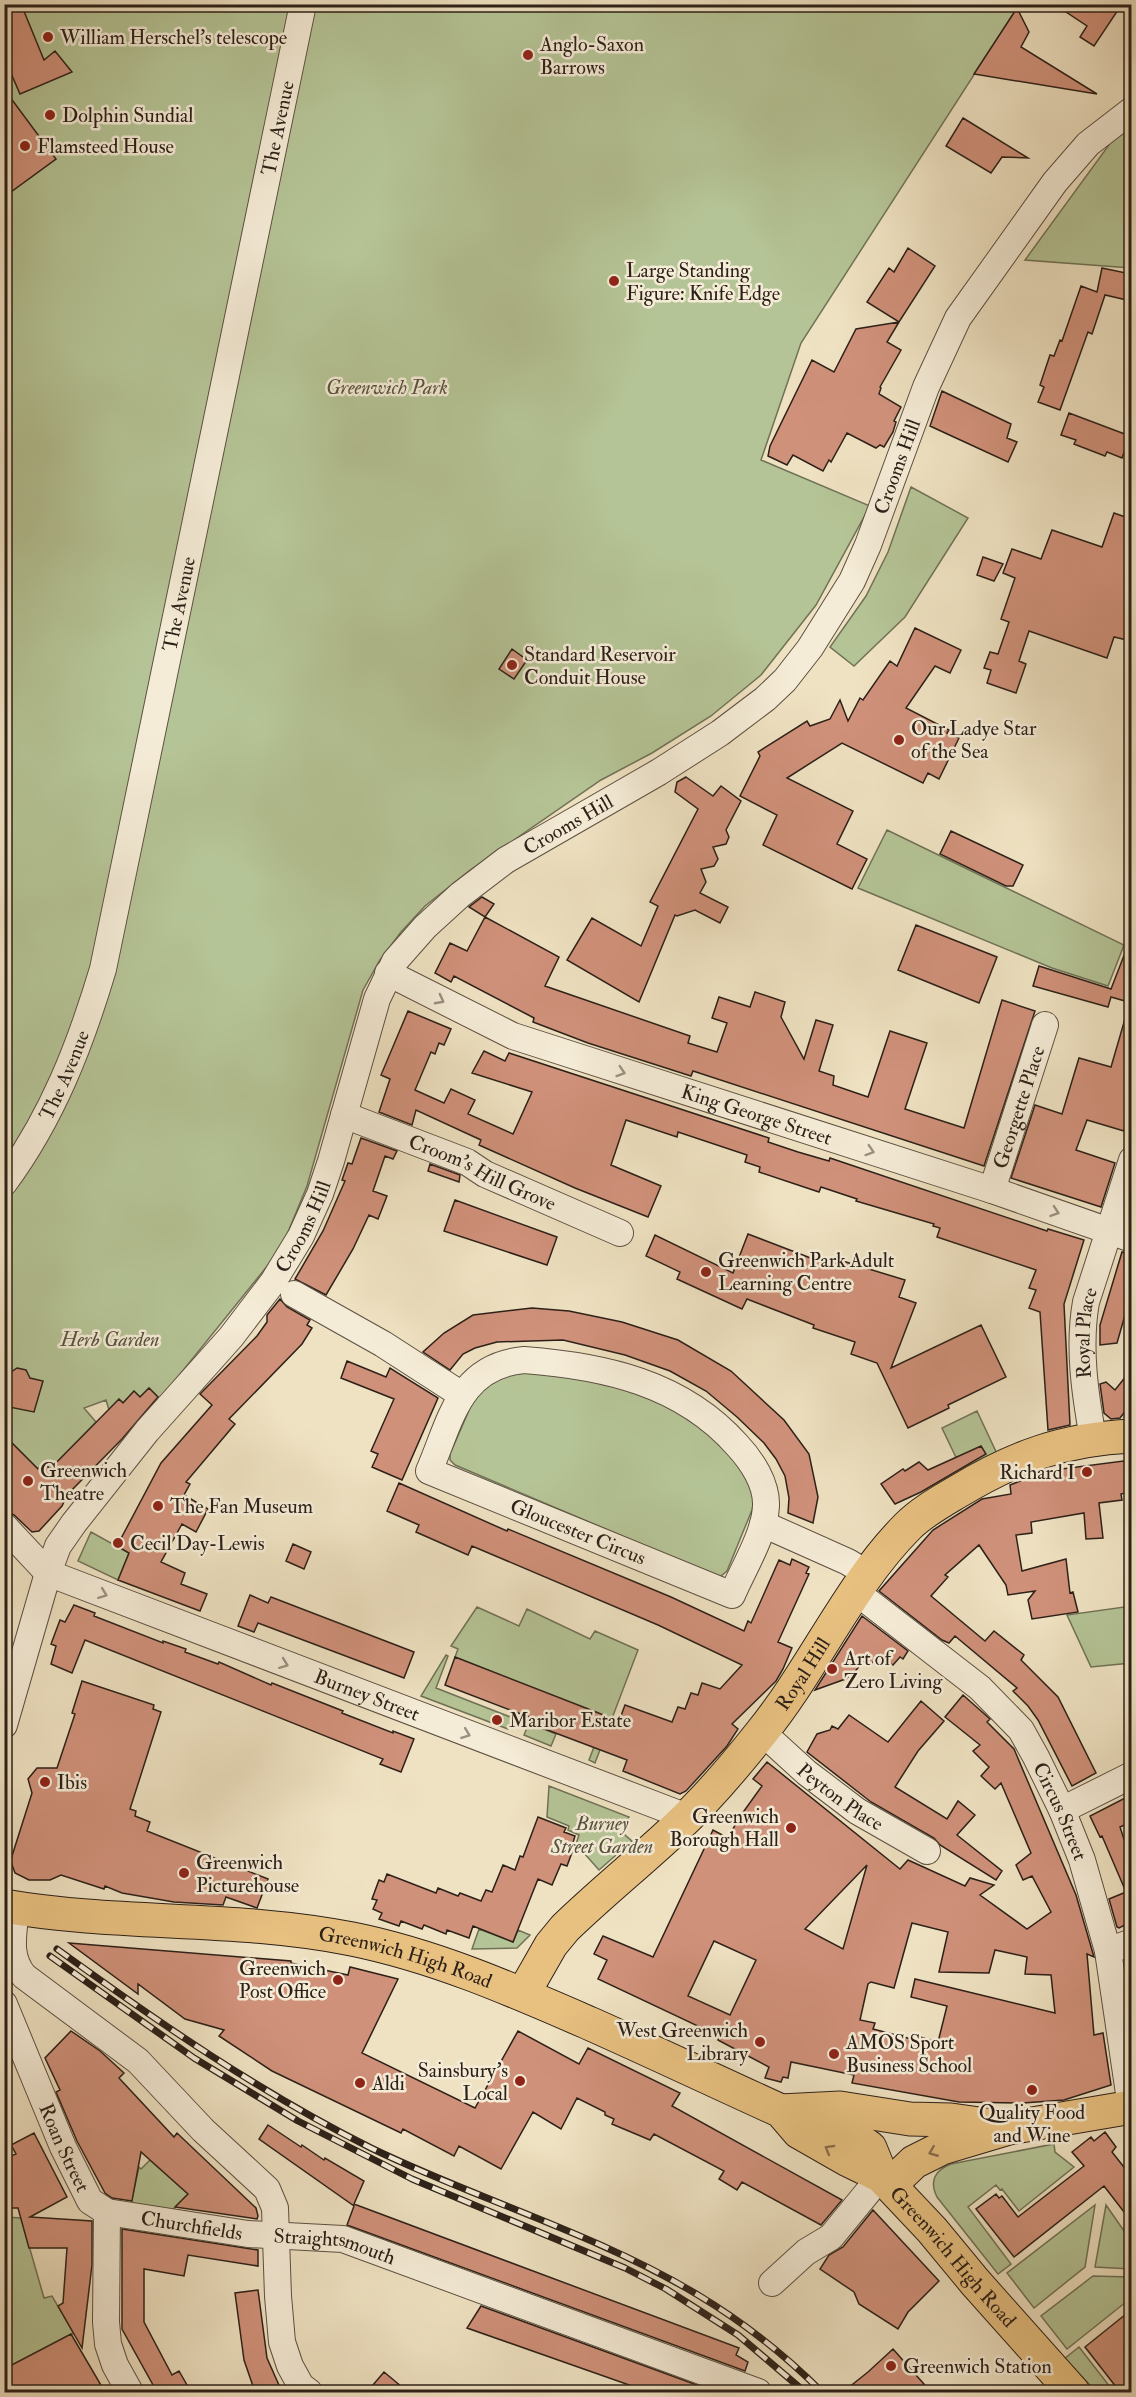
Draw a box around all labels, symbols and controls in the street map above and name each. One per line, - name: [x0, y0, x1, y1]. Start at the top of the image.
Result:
- place label: William Herschel's telescope: [59, 25, 287, 51]
- marker: William Herschel's telescope: [41, 30, 55, 44]
- place label: Anglo-Saxon Barrows: [539, 32, 644, 80]
- marker: Anglo-Saxon Barrows: [521, 48, 535, 62]
- street label: The Avenue: [255, 78, 299, 177]
- place label: Dolphin Sundial: [62, 103, 193, 129]
- marker: Dolphin Sundial: [43, 108, 57, 122]
- place label: Flamsteed House: [37, 134, 174, 159]
- marker: Flamsteed House: [18, 139, 32, 153]
- place label: Large Standing Figure: Knife Edge: [626, 258, 780, 306]
- marker: Large Standing Figure: Knife Edge: [607, 274, 621, 288]
- park label: Greenwich Park: [326, 375, 448, 400]
- street label: Crooms Hill: [868, 415, 926, 518]
- street label: The Avenue: [157, 554, 201, 653]
- place label: Standard Reservoir Conduit House: [524, 642, 676, 690]
- marker: Standard Reservoir Conduit House: [505, 658, 519, 672]
- place label: Our Ladye Star of the Sea: [911, 716, 1037, 764]
- marker: Our Ladye Star of the Sea: [892, 733, 906, 747]
- street label: Crooms Hill: [519, 789, 617, 860]
- one-way arrow: [434, 993, 444, 1004]
- street label: The Avenue: [33, 1027, 95, 1124]
- street label: Georgette Place: [987, 1043, 1050, 1172]
- one-way arrow: [615, 1064, 626, 1077]
- street label: King George Street: [678, 1079, 836, 1150]
- street label: Croom's Hill Grove: [405, 1128, 560, 1216]
- one-way arrow: [864, 1144, 875, 1156]
- street label: Crooms Hill: [269, 1178, 336, 1277]
- one-way arrow: [1049, 1205, 1060, 1218]
- place label: Greenwich Park Adult Learning Centre: [718, 1248, 895, 1296]
- marker: Greenwich Park Adult Learning Centre: [699, 1265, 713, 1279]
- street label: Royal Place: [1070, 1284, 1102, 1379]
- park label: Herb Garden: [60, 1327, 159, 1352]
- place label: Greenwich Theatre: [40, 1458, 128, 1506]
- place label: Richard I: [999, 1460, 1075, 1485]
- marker: Richard I: [1080, 1465, 1094, 1479]
- marker: Greenwich Theatre: [21, 1474, 35, 1488]
- street label: Gloucester Circus: [507, 1493, 650, 1571]
- place label: The Fan Museum: [170, 1494, 314, 1519]
- marker: The Fan Museum: [151, 1499, 165, 1513]
- place label: Cecil Day-Lewis: [130, 1531, 265, 1556]
- marker: Cecil Day-Lewis: [111, 1536, 125, 1550]
- one-way arrow: [96, 1587, 107, 1599]
- street label: Royal Hill: [770, 1633, 835, 1715]
- place label: Art of Zero Living: [843, 1646, 944, 1694]
- one-way arrow: [279, 1657, 289, 1670]
- marker: Art of Zero Living: [825, 1662, 839, 1676]
- street label: Burney Street: [311, 1663, 424, 1726]
- place label: Maribor Estate: [509, 1708, 631, 1733]
- marker: Maribor Estate: [490, 1713, 504, 1727]
- one-way arrow: [461, 1727, 471, 1740]
- street label: Peyton Place: [792, 1758, 888, 1836]
- street label: Circus Street: [1028, 1758, 1093, 1864]
- place label: Ibis: [57, 1770, 87, 1795]
- marker: Ibis: [38, 1775, 52, 1789]
- place label: Greenwich Borough Hall: [669, 1804, 780, 1852]
- park label: Burney Street Garden: [550, 1811, 653, 1859]
- marker: Greenwich Borough Hall: [784, 1821, 798, 1835]
- place label: Greenwich Picturehouse: [196, 1850, 299, 1898]
- marker: Greenwich Picturehouse: [177, 1866, 191, 1880]
- street label: Greenwich High Road: [317, 1921, 496, 1994]
- place label: Greenwich Post Office: [239, 1956, 327, 2004]
- marker: Greenwich Post Office: [331, 1973, 345, 1987]
- place label: West Greenwich Library: [615, 2018, 749, 2066]
- place label: AMOS Sport Business School: [845, 2030, 972, 2078]
- marker: West Greenwich Library: [753, 2035, 767, 2049]
- marker: AMOS Sport Business School: [827, 2047, 841, 2061]
- place label: Sainsbury's Local: [418, 2058, 508, 2106]
- place label: Aldi: [371, 2071, 405, 2096]
- marker: Sainsbury's Local: [513, 2074, 527, 2088]
- marker: Aldi: [353, 2076, 367, 2090]
- marker: Quality Food and Wine: [1025, 2083, 1039, 2097]
- street label: Roan Street: [34, 2100, 96, 2197]
- place label: Quality Food and Wine: [979, 2100, 1085, 2148]
- one-way arrow: [825, 2145, 835, 2156]
- one-way arrow: [928, 2145, 939, 2157]
- street label: Greenwich High Road: [885, 2181, 1022, 2332]
- street label: Churchfields: [139, 2205, 244, 2245]
- street label: Straightsmouth: [273, 2223, 400, 2270]
- place label: Greenwich Station: [903, 2354, 1052, 2379]
- marker: Greenwich Station: [884, 2359, 898, 2373]

